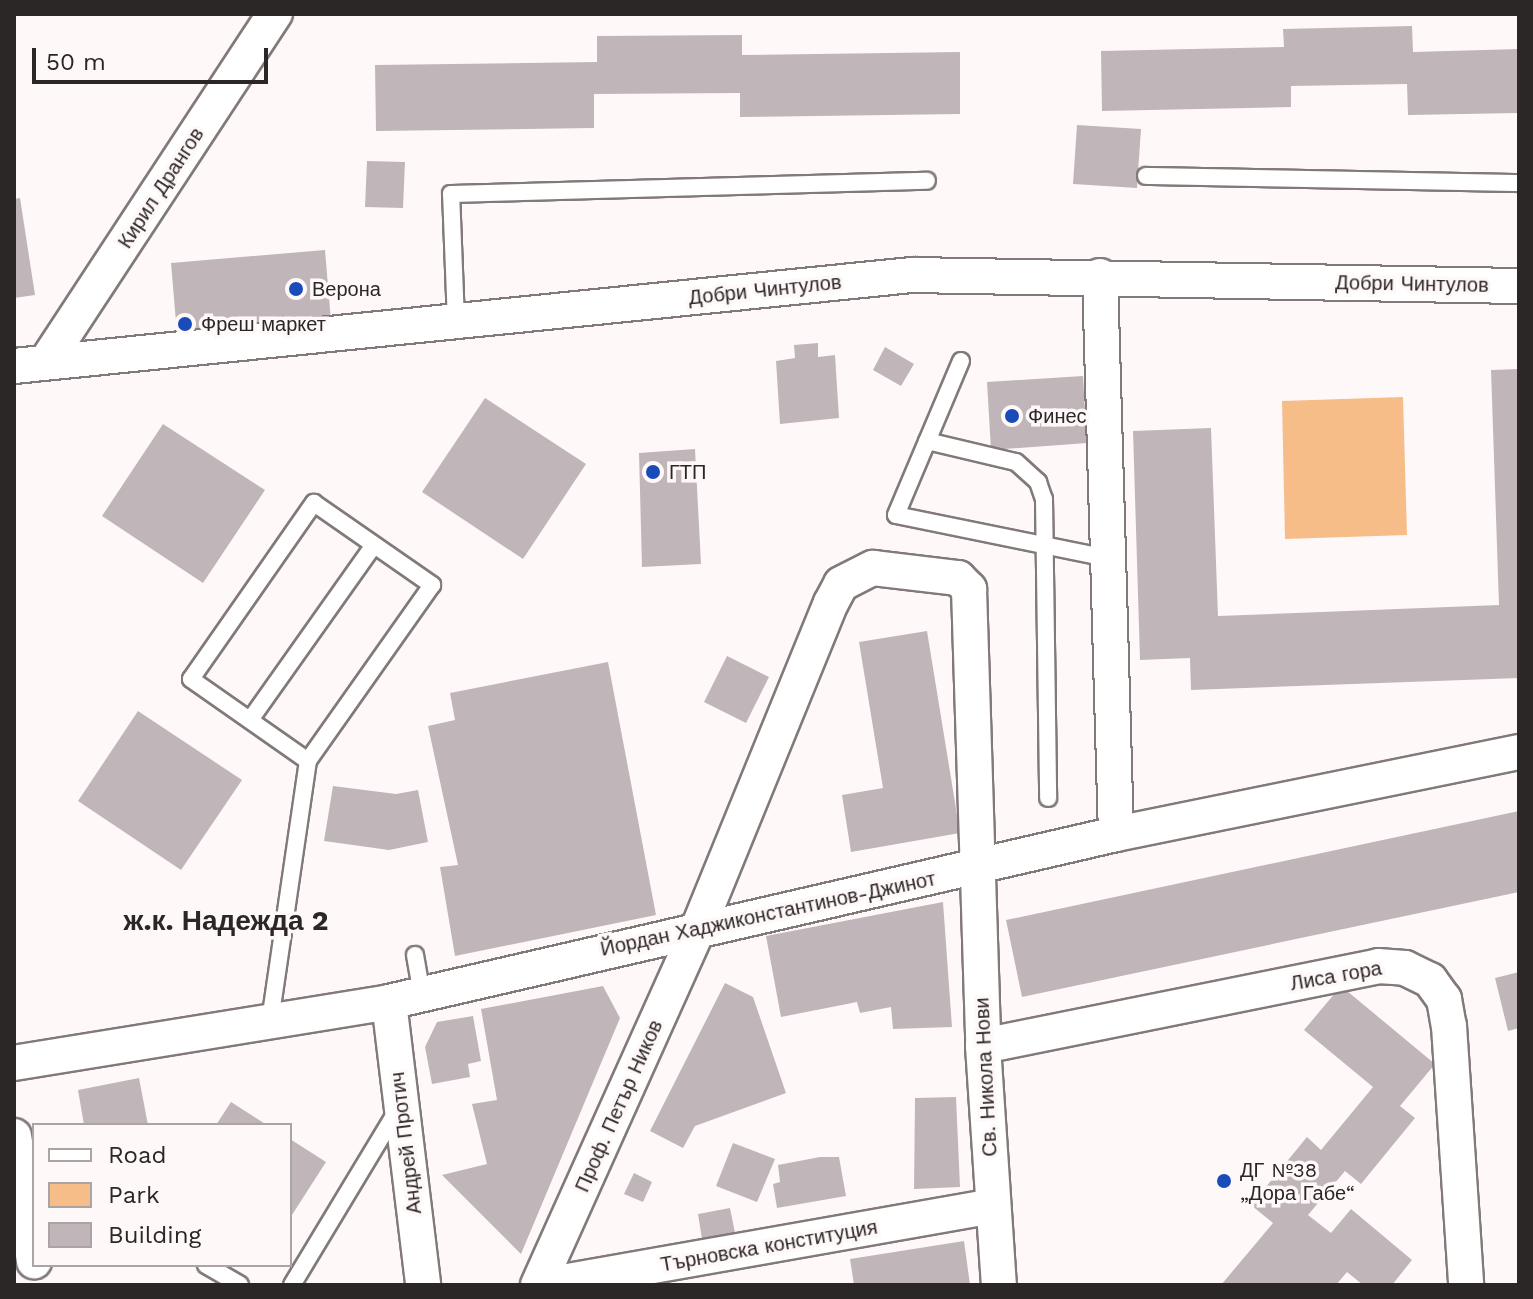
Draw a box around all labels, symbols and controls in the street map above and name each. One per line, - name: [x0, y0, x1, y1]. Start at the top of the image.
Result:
- scale bar: [36, 32, 272, 82]
- text: 50 m: [46, 48, 106, 76]
- street label: Кирил Дрангов: [113, 123, 209, 253]
- street label: Добри Чинтулов: [687, 270, 843, 310]
- street label: Добри Чинтулов: [1335, 271, 1489, 297]
- place label: Верона: [312, 277, 381, 301]
- marker: Верона: [287, 280, 305, 298]
- place label: Фреш маркет: [201, 312, 326, 336]
- marker: Фреш маркет: [176, 315, 194, 333]
- place label: Финес: [1028, 404, 1087, 428]
- marker: Финес: [1003, 407, 1021, 425]
- place label: ГТП: [669, 460, 706, 484]
- marker: ГТП: [644, 463, 662, 481]
- street label: Йордан Хаджиконстантинов-Джинот: [598, 867, 938, 961]
- district label: ж.к. Надежда 2: [124, 904, 328, 938]
- street label: Лиса гора: [1288, 956, 1384, 996]
- street label: Св. Никола Нови: [970, 997, 1002, 1157]
- street label: Проф. Петър Ников: [570, 1016, 668, 1196]
- street label: Андрей Протич: [385, 1070, 427, 1216]
- legend: [32, 1123, 292, 1267]
- text: Road: [108, 1141, 167, 1169]
- place label: ДГ №38 „Дора Габе“: [1240, 1158, 1355, 1205]
- marker: ДГ №38 „Дора Габе“: [1215, 1172, 1233, 1190]
- text: Park: [108, 1181, 160, 1209]
- street label: Търновска конституция: [659, 1215, 879, 1277]
- text: Building: [108, 1221, 201, 1249]

